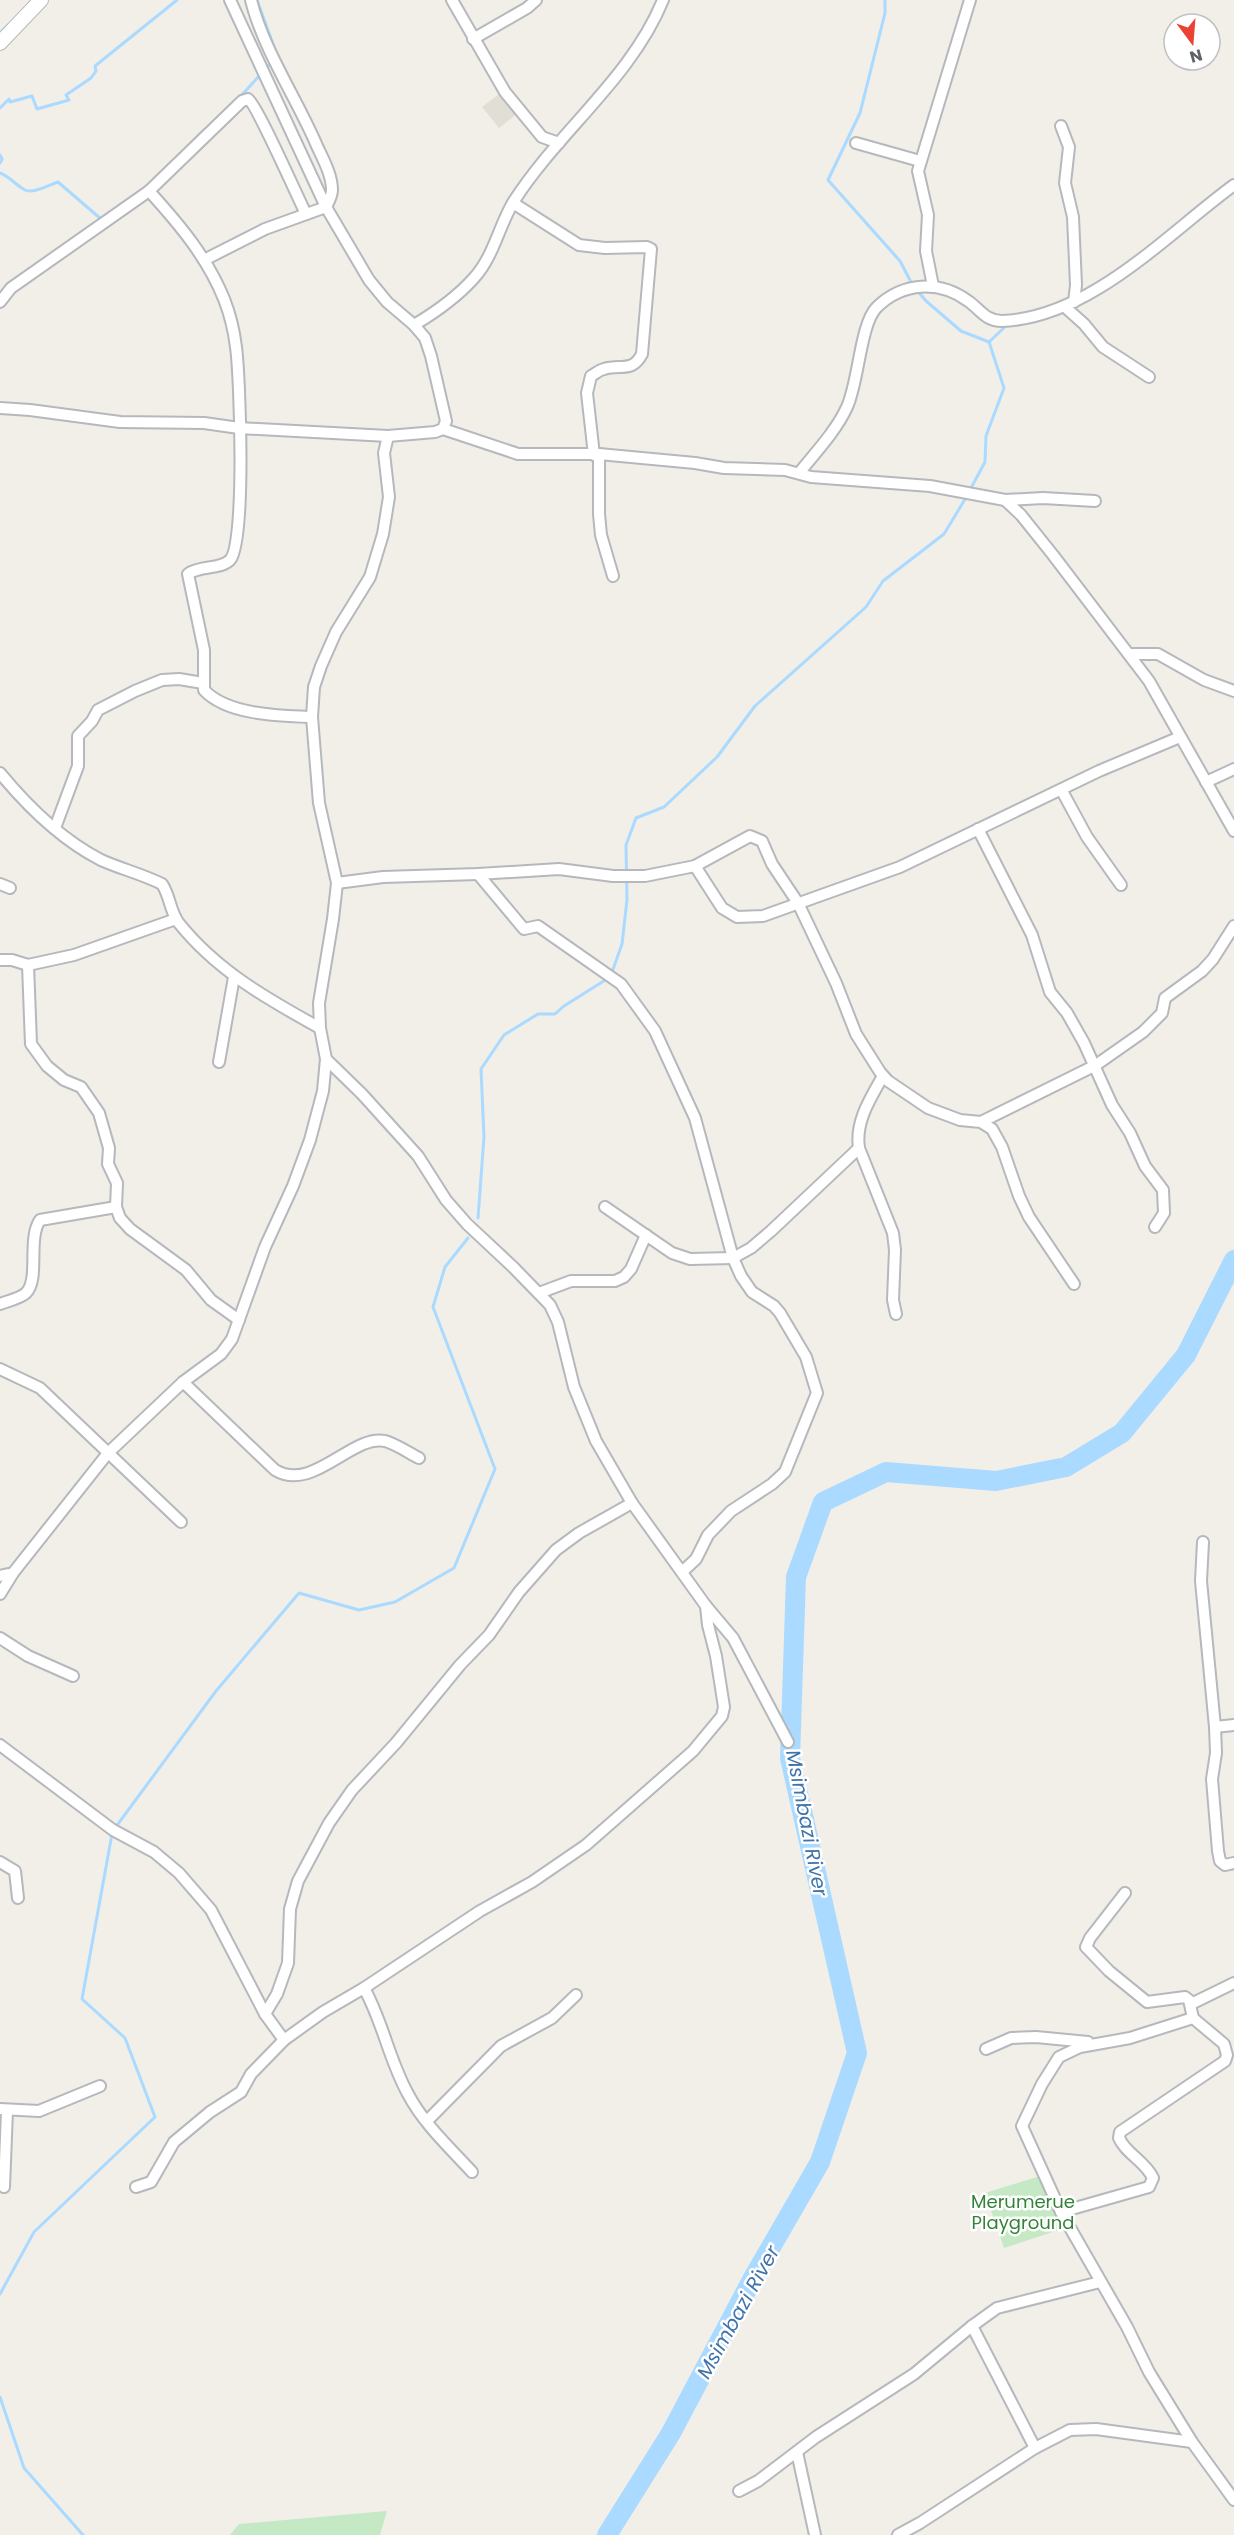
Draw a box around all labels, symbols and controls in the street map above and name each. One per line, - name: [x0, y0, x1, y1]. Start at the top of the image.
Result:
- north arrow: [1162, 12, 1222, 72]
- text: N: [1187, 43, 1205, 69]
- water label: Msimbazi River: [779, 1748, 835, 1899]
- park label: Merumerue Playground: [971, 2189, 1075, 2235]
- water label: Msimbazi River: [690, 2240, 786, 2384]

